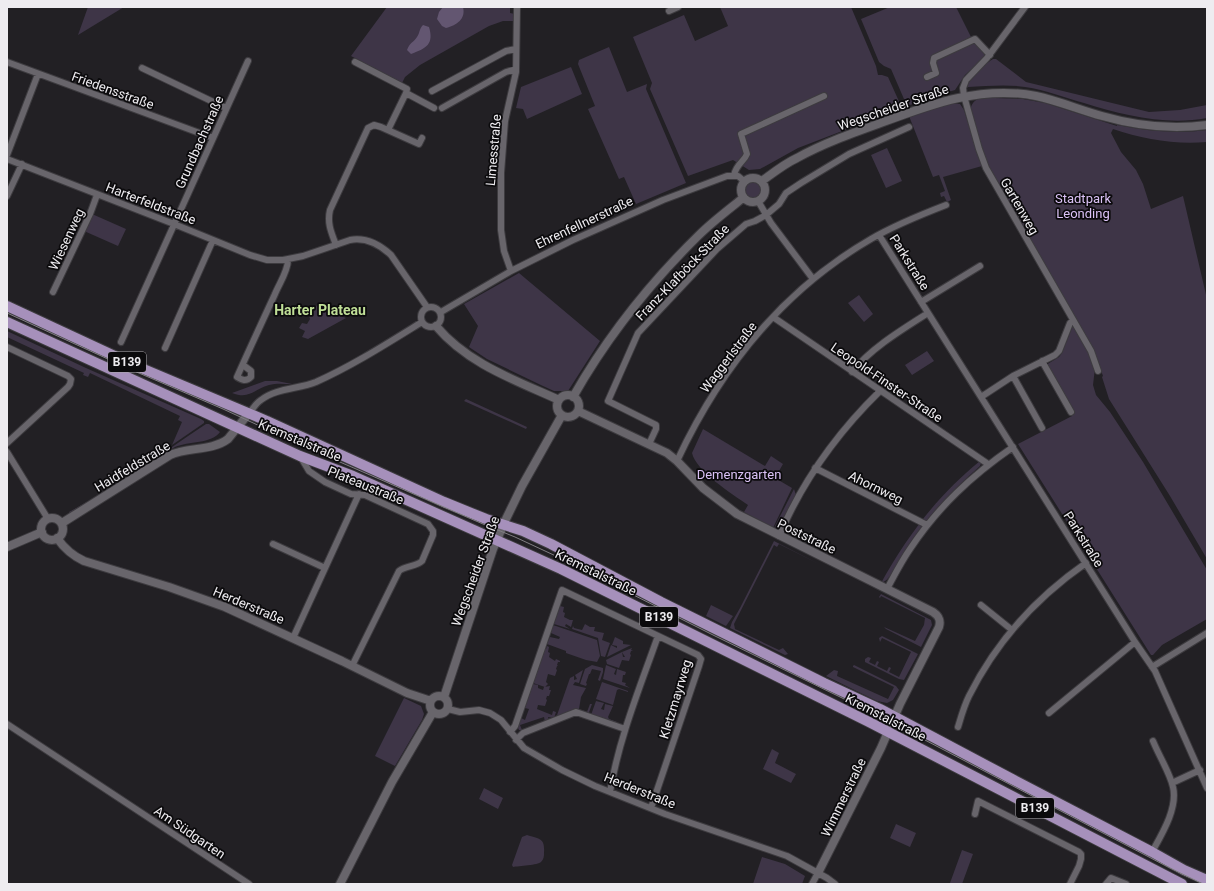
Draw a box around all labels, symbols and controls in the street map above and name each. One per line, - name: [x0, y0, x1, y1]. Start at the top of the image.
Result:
- street label: Friedensstraße: [70, 69, 156, 112]
- street label: Wegscheider Straße: [836, 81, 951, 133]
- street label: Grundbachstraße: [172, 93, 227, 191]
- street label: Limesstraße: [483, 113, 504, 187]
- street label: Gartenweg: [997, 175, 1042, 237]
- street label: Harterfeldstraße: [104, 179, 198, 228]
- park label: Stadtpark Leonding: [1055, 191, 1111, 221]
- street label: Ehrenfellnerstraße: [533, 193, 635, 252]
- street label: Wiesenweg: [46, 206, 87, 272]
- street label: Franz-Klafböck-Straße: [633, 221, 732, 324]
- street label: Parkstraße: [887, 232, 933, 293]
- district label: Harter Plateau: [274, 302, 366, 318]
- street label: Waggerlstraße: [697, 319, 760, 395]
- street label: Leopold-Finster-Straße: [828, 339, 945, 425]
- road number: B139: [108, 352, 146, 372]
- street label: Kremstalstraße: [256, 416, 344, 465]
- street label: Haidfeldstraße: [92, 438, 173, 495]
- street label: Plateaustraße: [326, 463, 406, 508]
- park label: Demenzgarten: [697, 467, 781, 482]
- street label: Ahornweg: [846, 468, 905, 507]
- street label: Parkstraße: [1061, 509, 1107, 570]
- street label: Wegscheider Straße: [449, 514, 502, 628]
- street label: Poststraße: [775, 516, 839, 557]
- street label: Kremstalstraße: [553, 546, 639, 599]
- street label: Herderstraße: [211, 584, 287, 627]
- road number: B139: [640, 607, 678, 627]
- street label: Kletzmayrweg: [656, 658, 695, 741]
- street label: Kremstalstraße: [843, 691, 929, 744]
- street label: Wimmerstraße: [818, 755, 869, 839]
- street label: Herderstraße: [602, 769, 678, 812]
- road number: B139: [1016, 798, 1054, 818]
- street label: Am Südgarten: [151, 803, 228, 862]

